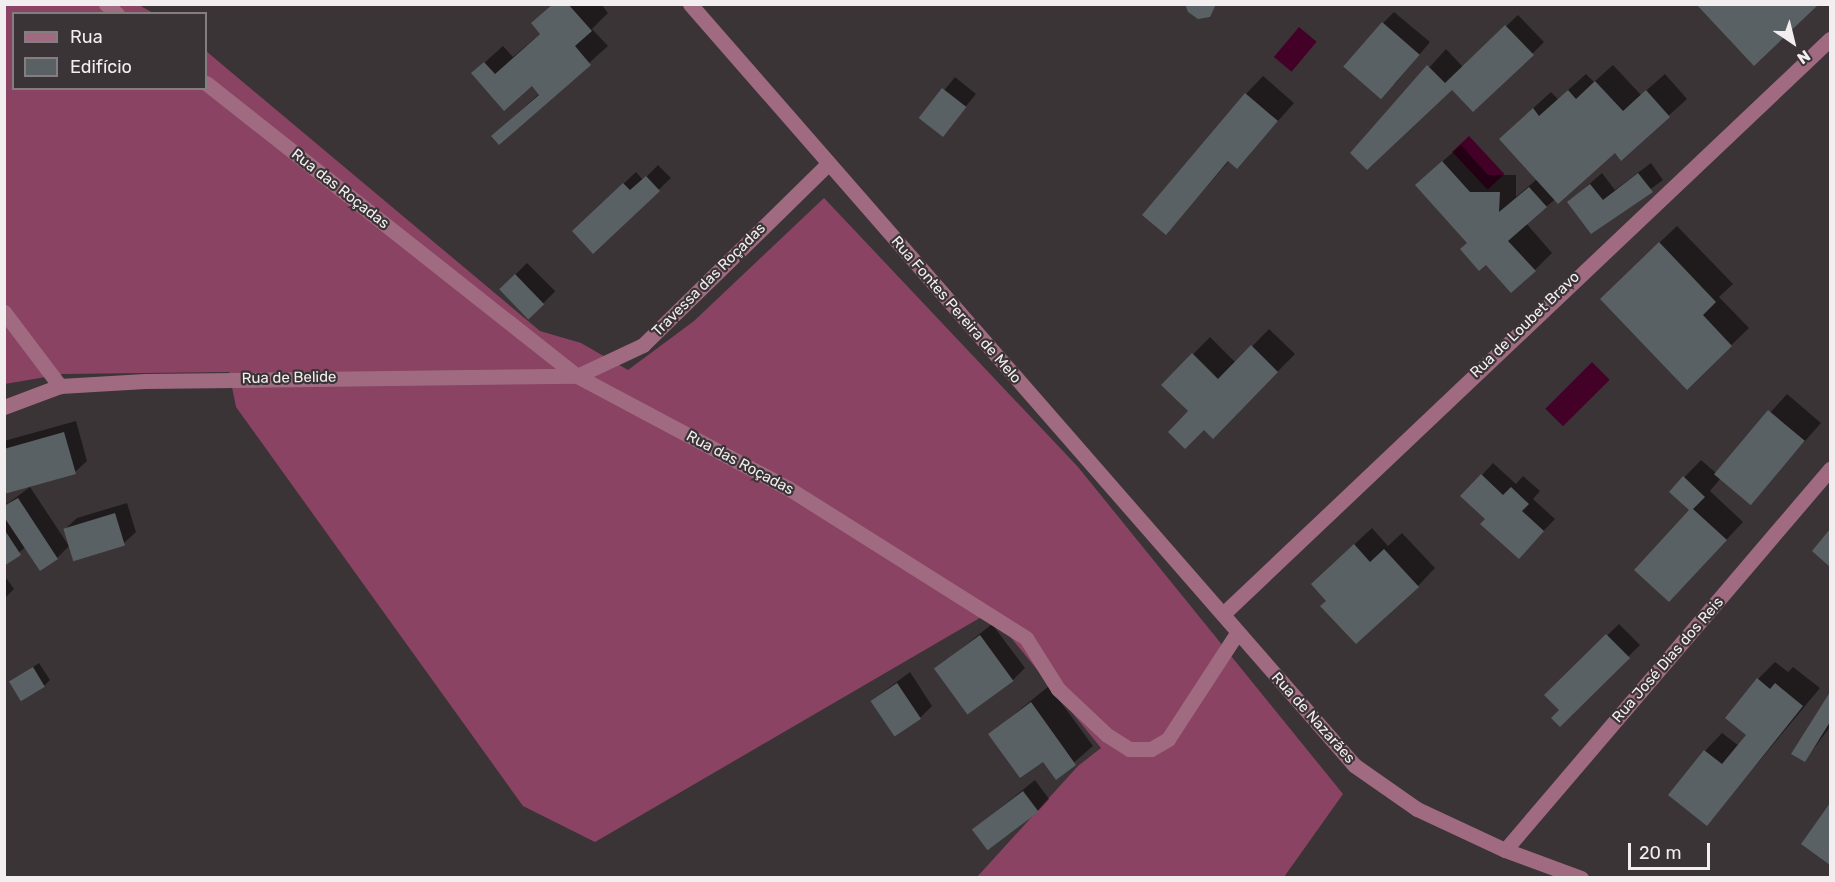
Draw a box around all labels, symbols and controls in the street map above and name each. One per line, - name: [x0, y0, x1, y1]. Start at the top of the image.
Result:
- legend: [12, 12, 207, 90]
- north arrow: [1763, 12, 1823, 72]
- text: Rua: [70, 26, 103, 48]
- text: N: [1793, 46, 1814, 68]
- text: Edifício: [70, 56, 132, 78]
- street label: Rua das Roçadas: [288, 145, 392, 233]
- street label: Travessa das Roçadas: [648, 219, 770, 341]
- street label: Rua Fontes Pereira de Melo: [887, 233, 1025, 387]
- street label: Rua de Loubet Bravo: [1467, 268, 1583, 382]
- street label: Rua de Belide: [241, 368, 337, 388]
- street label: Rua das Roçadas: [683, 427, 797, 499]
- street label: Rua José Dias dos Reis: [1609, 594, 1727, 726]
- street label: Rua de Nazarães: [1267, 669, 1359, 767]
- scale bar: [1631, 831, 1714, 869]
- text: 20 m: [1639, 842, 1681, 864]

